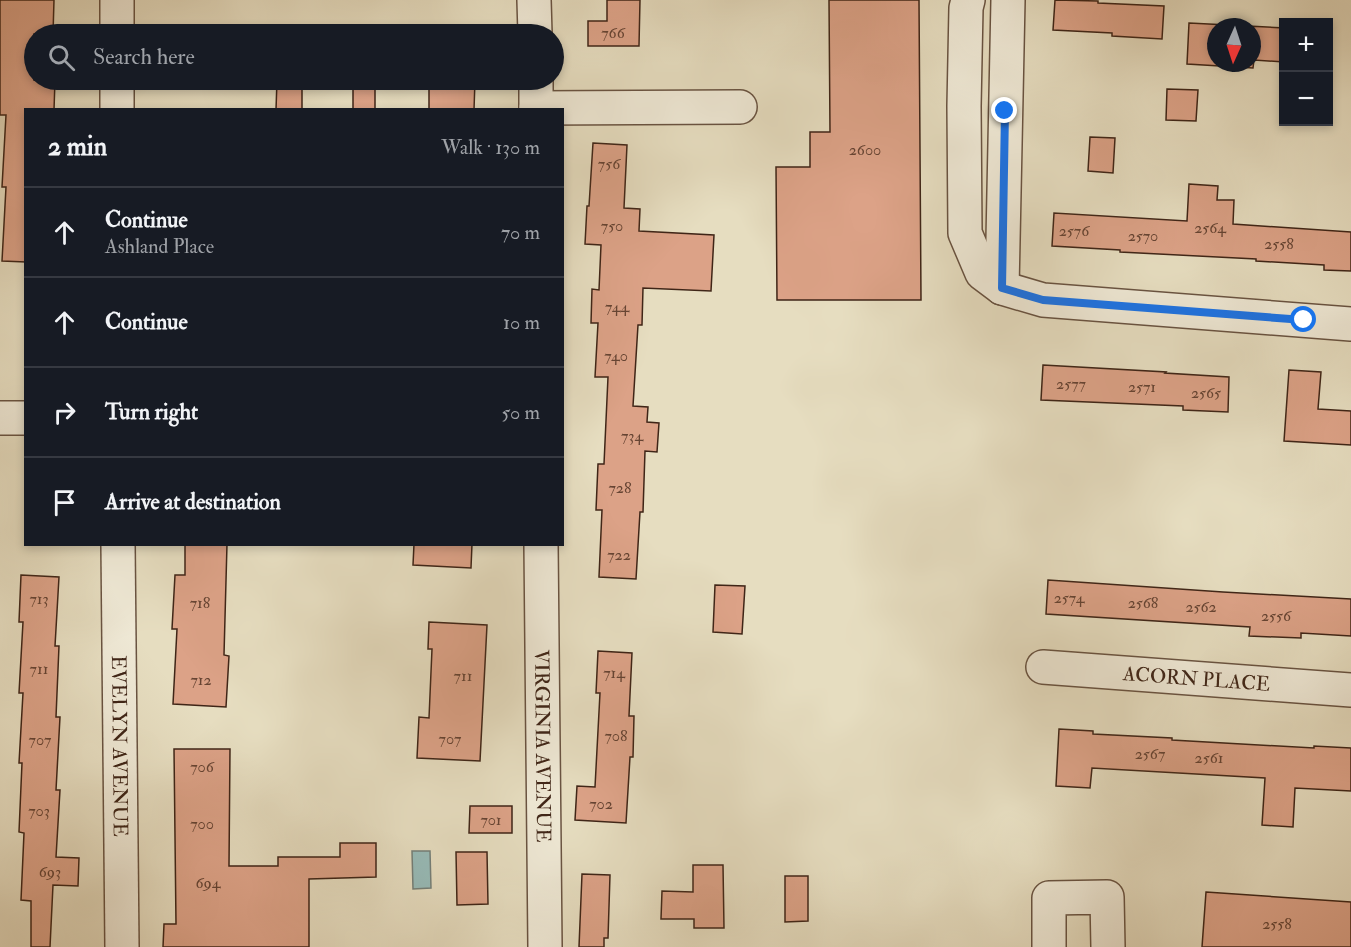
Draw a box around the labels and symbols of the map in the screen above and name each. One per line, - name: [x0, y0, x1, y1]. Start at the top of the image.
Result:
- north arrow: [1207, 18, 1261, 72]
- house number: 766: [601, 23, 626, 43]
- route end: [991, 97, 1017, 123]
- house number: 2600: [849, 140, 881, 160]
- house number: 756: [598, 154, 621, 174]
- house number: 750: [601, 216, 623, 236]
- house number: 2564: [1194, 218, 1227, 238]
- house number: 2576: [1059, 221, 1090, 241]
- house number: 2570: [1128, 226, 1158, 246]
- house number: 2558: [1264, 234, 1294, 254]
- house number: 744: [605, 297, 630, 317]
- route start: [1290, 306, 1316, 332]
- house number: 740: [604, 346, 628, 366]
- house number: 2577: [1056, 374, 1087, 394]
- house number: 2571: [1128, 377, 1156, 397]
- house number: 2565: [1191, 383, 1221, 403]
- house number: 734: [621, 426, 644, 446]
- house number: 728: [609, 478, 632, 498]
- house number: 722: [607, 545, 631, 565]
- house number: 2574: [1054, 588, 1086, 608]
- house number: 713: [29, 589, 49, 609]
- house number: 718: [190, 593, 211, 613]
- house number: 2568: [1128, 593, 1159, 613]
- house number: 2562: [1185, 597, 1217, 617]
- house number: 2556: [1261, 606, 1292, 626]
- street label: VIRGINIA AVENUE: [530, 649, 556, 843]
- street label: EVELYN AVENUE: [107, 655, 133, 837]
- house number: 711: [30, 659, 48, 679]
- street label: ACORN PLACE: [1121, 660, 1271, 696]
- house number: 714: [603, 663, 626, 683]
- house number: 711: [454, 666, 472, 686]
- house number: 712: [190, 670, 212, 690]
- house number: 708: [604, 726, 628, 746]
- house number: 707: [439, 729, 462, 749]
- house number: 707: [29, 730, 52, 750]
- house number: 2567: [1135, 744, 1166, 764]
- house number: 2561: [1195, 748, 1223, 768]
- house number: 706: [190, 757, 215, 777]
- house number: 702: [589, 794, 613, 814]
- house number: 703: [28, 801, 50, 821]
- house number: 701: [480, 810, 502, 830]
- house number: 700: [190, 814, 214, 834]
- house number: 693: [39, 862, 61, 882]
- house number: 694: [196, 873, 222, 893]
- house number: 2558: [1262, 914, 1292, 934]

